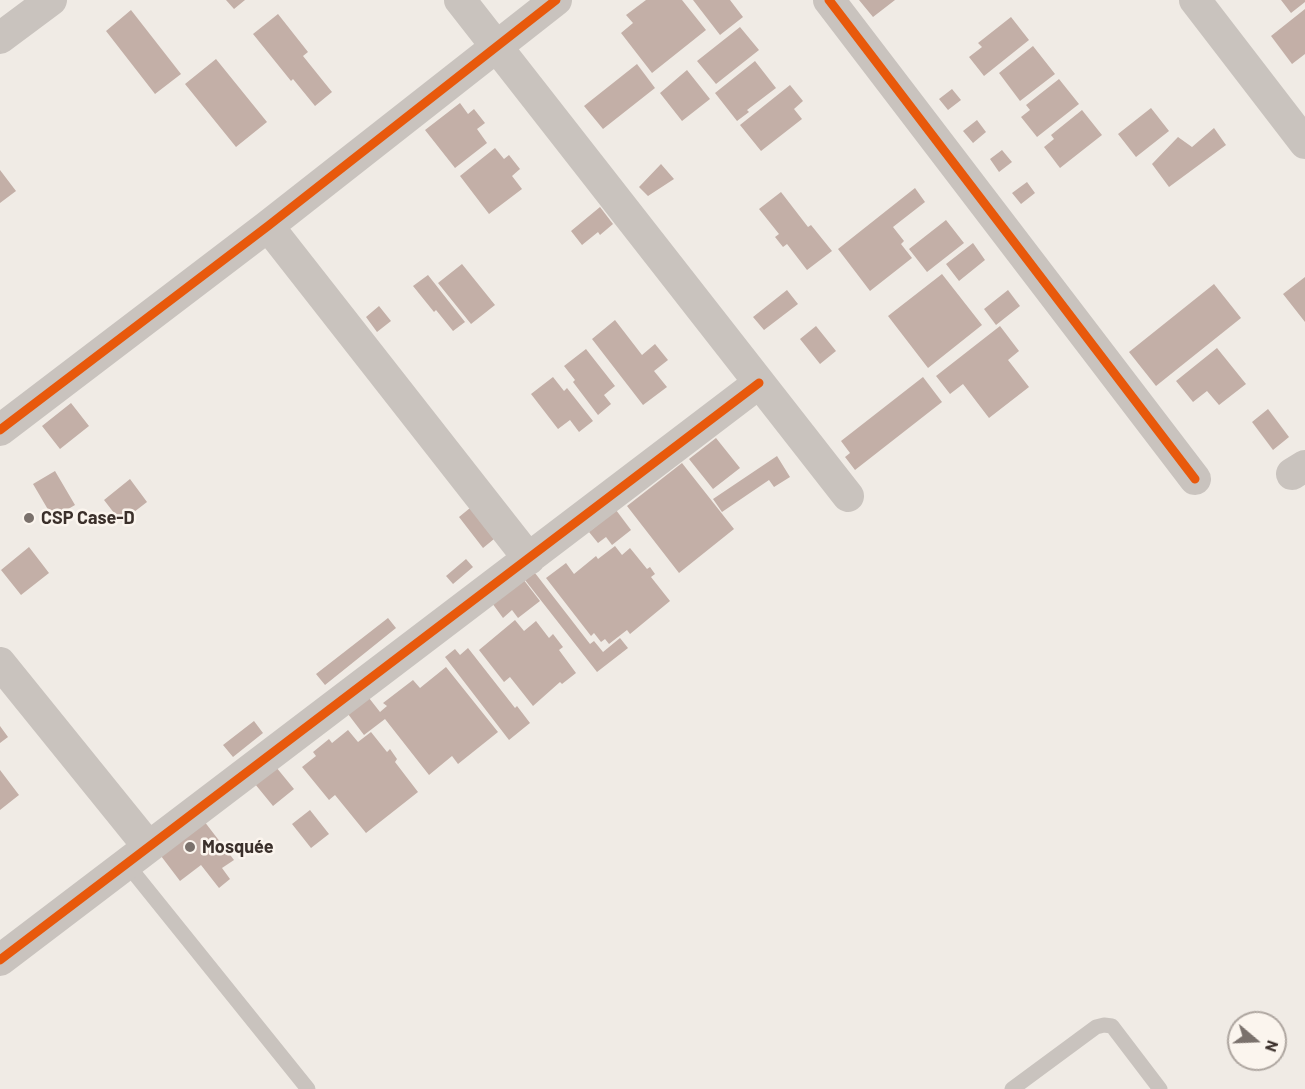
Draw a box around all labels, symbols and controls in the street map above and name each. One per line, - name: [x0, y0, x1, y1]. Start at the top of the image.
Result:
- place label: CSP Case-D: [41, 507, 135, 529]
- marker: CSP Case-D: [22, 511, 36, 525]
- place label: Mosquée: [202, 836, 274, 858]
- marker: Mosquée: [183, 840, 197, 854]
- north arrow: [1227, 1011, 1287, 1071]
- text: N: [1262, 1038, 1283, 1054]

